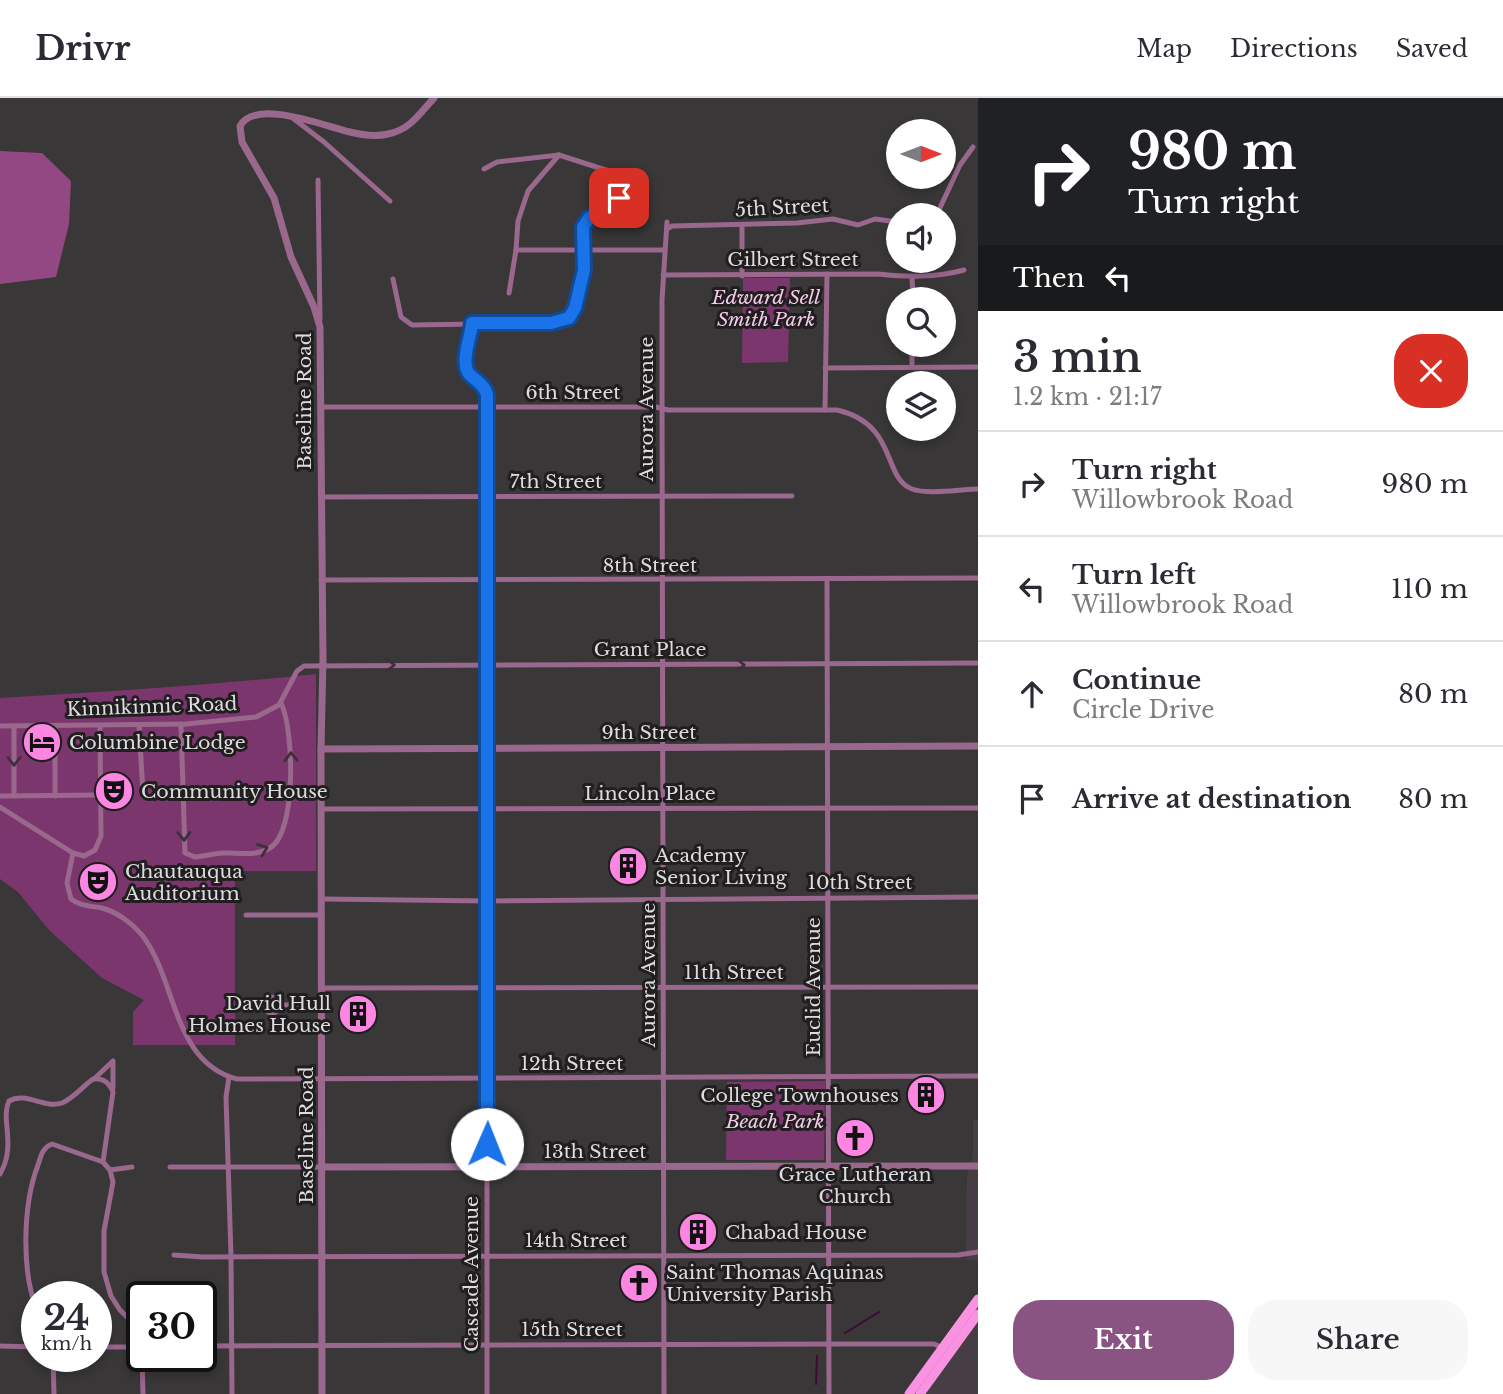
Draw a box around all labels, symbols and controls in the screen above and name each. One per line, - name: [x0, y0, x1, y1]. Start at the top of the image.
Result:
- text: Drivr: [35, 28, 130, 69]
- text: Map: [1136, 34, 1192, 63]
- text: Directions: [1230, 34, 1358, 63]
- text: Saved: [1396, 34, 1468, 63]
- north arrow: [886, 119, 956, 189]
- map controls: [886, 119, 956, 441]
- text: 980 m: [1128, 121, 1296, 182]
- icon: right: [1013, 126, 1104, 217]
- pin: [589, 168, 649, 228]
- icon: arrive: [600, 179, 638, 217]
- text: Turn right: [1128, 182, 1299, 222]
- street label: 5th Street: [735, 194, 830, 221]
- button: sound: [886, 203, 956, 273]
- street label: Gilbert Street: [727, 248, 859, 271]
- icon: left: [1099, 259, 1137, 297]
- text: Then: [1013, 262, 1085, 294]
- park label: Edward Sell Smith Park: [711, 286, 820, 331]
- button: search: [886, 287, 956, 357]
- text: 3 min: [1013, 331, 1142, 383]
- street label: Baseline Road: [293, 332, 316, 470]
- button: close: [1394, 334, 1468, 408]
- street label: Aurora Avenue: [635, 337, 658, 482]
- button: layers: [886, 371, 956, 441]
- street label: 6th Street: [525, 381, 621, 404]
- text: 1.2 km · 21:17: [1013, 383, 1162, 411]
- text: Turn right: [1072, 454, 1217, 486]
- icon: right: [1013, 465, 1051, 503]
- text: 980 m: [1382, 468, 1468, 500]
- street label: 7th Street: [510, 470, 603, 493]
- text: Willowbrook Road: [1072, 486, 1293, 514]
- street label: 8th Street: [603, 554, 698, 577]
- text: Turn left: [1072, 559, 1196, 591]
- icon: left: [1013, 570, 1051, 608]
- text: 110 m: [1391, 573, 1468, 605]
- text: Willowbrook Road: [1072, 591, 1293, 619]
- street label: Grant Place: [594, 638, 706, 661]
- one-way arrow: [385, 657, 395, 673]
- one-way arrow: [735, 657, 745, 673]
- text: Continue: [1072, 664, 1201, 696]
- icon: ahead: [1013, 675, 1051, 713]
- text: 80 m: [1398, 678, 1468, 710]
- street label: Kinnikinnic Road: [66, 692, 238, 721]
- text: Circle Drive: [1072, 696, 1214, 724]
- hotel icon: Columbine Lodge: [21, 721, 63, 763]
- street label: 9th Street: [601, 721, 697, 744]
- place label: Columbine Lodge: [69, 731, 246, 754]
- one-way arrow: [283, 752, 299, 762]
- one-way arrow: [6, 756, 22, 767]
- theatre icon: Community House: [93, 770, 135, 812]
- place label: Community House: [141, 780, 328, 803]
- icon: arrive: [1013, 780, 1051, 818]
- street label: Lincoln Place: [584, 782, 716, 805]
- text: Arrive at destination: [1072, 783, 1352, 815]
- text: 80 m: [1398, 783, 1468, 815]
- one-way arrow: [176, 831, 192, 841]
- one-way arrow: [257, 844, 269, 858]
- place label: Academy Senior Living: [654, 844, 788, 889]
- building icon: Academy Senior Living: [607, 845, 649, 887]
- place label: Chautauqua Auditorium: [124, 860, 243, 905]
- theatre icon: Chautauqua Auditorium: [77, 861, 119, 903]
- street label: 10th Street: [808, 871, 913, 894]
- street label: Aurora Avenue: [637, 903, 660, 1048]
- street label: Euclid Avenue: [802, 917, 825, 1057]
- street label: 11th Street: [684, 961, 785, 984]
- place label: David Hull Holmes House: [188, 992, 331, 1037]
- building icon: David Hull Holmes House: [337, 993, 379, 1035]
- street label: 12th Street: [520, 1052, 624, 1075]
- street label: Baseline Road: [295, 1066, 318, 1204]
- building icon: College Townhouses: [905, 1074, 947, 1116]
- place label: College Townhouses: [700, 1084, 899, 1107]
- position arrow: [450, 1107, 524, 1181]
- park label: Beach Park: [725, 1110, 824, 1133]
- church icon: Grace Lutheran Church: [834, 1117, 876, 1159]
- street label: 13th Street: [543, 1140, 647, 1163]
- place label: Grace Lutheran Church: [778, 1163, 932, 1208]
- street label: Cascade Avenue: [460, 1196, 483, 1352]
- building icon: Chabad House: [677, 1211, 719, 1253]
- place label: Chabad House: [725, 1221, 867, 1244]
- street label: 14th Street: [525, 1229, 628, 1252]
- place label: Saint Thomas Aquinas University Parish: [666, 1261, 884, 1306]
- church icon: Saint Thomas Aquinas University Parish: [618, 1262, 660, 1304]
- speed limit sign: 30: [126, 1281, 217, 1372]
- text: 24: [43, 1296, 90, 1339]
- button: Exit: [1013, 1300, 1234, 1380]
- button: Share: [1248, 1300, 1468, 1380]
- street label: 15th Street: [521, 1318, 624, 1341]
- text: km/h: [41, 1333, 92, 1355]

